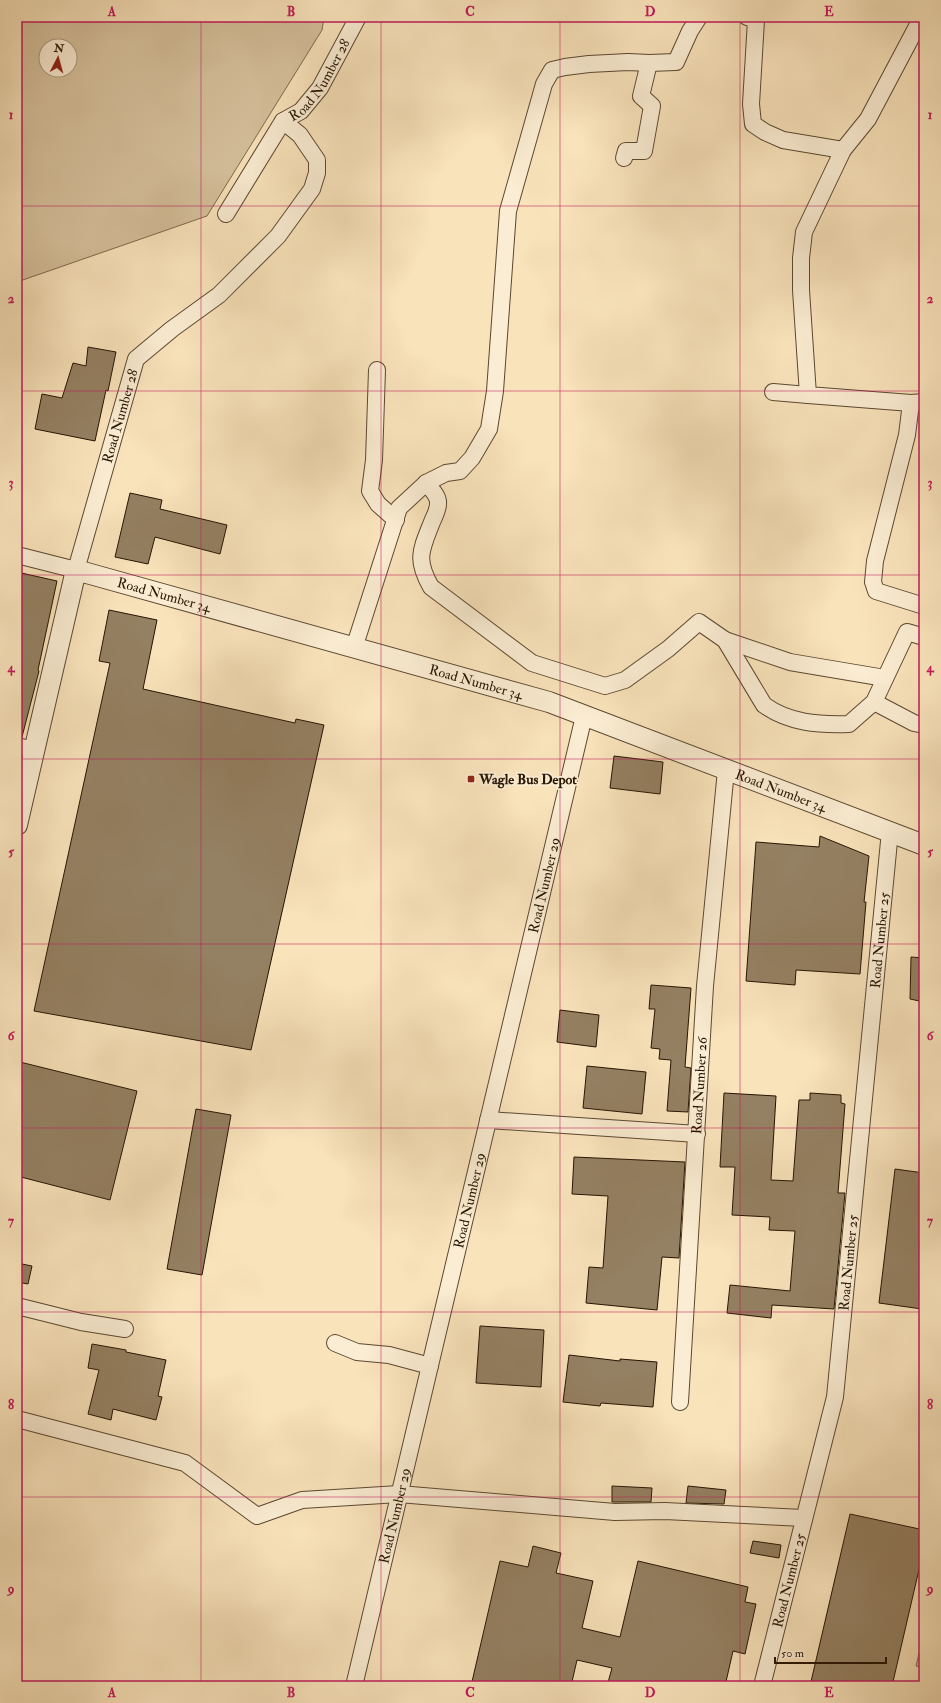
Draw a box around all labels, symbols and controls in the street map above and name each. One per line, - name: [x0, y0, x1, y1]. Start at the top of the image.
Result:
- text: A: [107, 4, 117, 20]
- text: B: [287, 4, 295, 20]
- text: C: [465, 4, 475, 20]
- text: D: [645, 4, 656, 20]
- text: E: [824, 4, 834, 20]
- street label: Road Number 28: [286, 36, 354, 125]
- north arrow: [38, 38, 78, 78]
- text: N: [52, 41, 66, 56]
- text: 1: [9, 107, 14, 123]
- text: 1: [928, 107, 933, 123]
- text: 2: [8, 291, 15, 307]
- text: 2: [927, 291, 934, 307]
- street label: Road Number 28: [99, 367, 142, 465]
- text: 3: [9, 475, 14, 491]
- text: 3: [928, 475, 933, 491]
- street label: Road Number 34: [115, 574, 214, 617]
- text: 4: [6, 660, 15, 676]
- text: 4: [925, 660, 934, 676]
- street label: Road Number 34: [427, 661, 526, 704]
- street label: Road Number 34: [733, 766, 830, 817]
- place label: Wagle Bus Depot: [478, 771, 577, 789]
- marker: Wagle Bus Depot: [466, 774, 476, 784]
- street label: Road Number 29: [525, 836, 564, 935]
- text: 5: [8, 844, 14, 860]
- text: 5: [927, 844, 933, 860]
- street label: Road Number 25: [867, 891, 893, 989]
- text: 6: [8, 1028, 16, 1044]
- text: 6: [927, 1028, 935, 1044]
- street label: Road Number 26: [688, 1035, 711, 1135]
- street label: Road Number 29: [450, 1151, 489, 1250]
- text: 7: [8, 1213, 15, 1229]
- street label: Road Number 25: [835, 1213, 862, 1312]
- text: 7: [927, 1213, 934, 1229]
- text: 8: [8, 1397, 14, 1413]
- text: 8: [927, 1397, 933, 1413]
- street label: Road Number 29: [375, 1466, 414, 1565]
- street label: Road Number 25: [769, 1531, 809, 1629]
- text: 9: [6, 1581, 15, 1597]
- text: 9: [925, 1581, 934, 1597]
- scale bar: [775, 1639, 886, 1665]
- text: 50 m: [781, 1646, 805, 1661]
- text: A: [107, 1685, 117, 1701]
- text: B: [287, 1685, 295, 1701]
- text: C: [465, 1685, 475, 1701]
- text: D: [645, 1685, 656, 1701]
- text: E: [824, 1685, 834, 1701]

